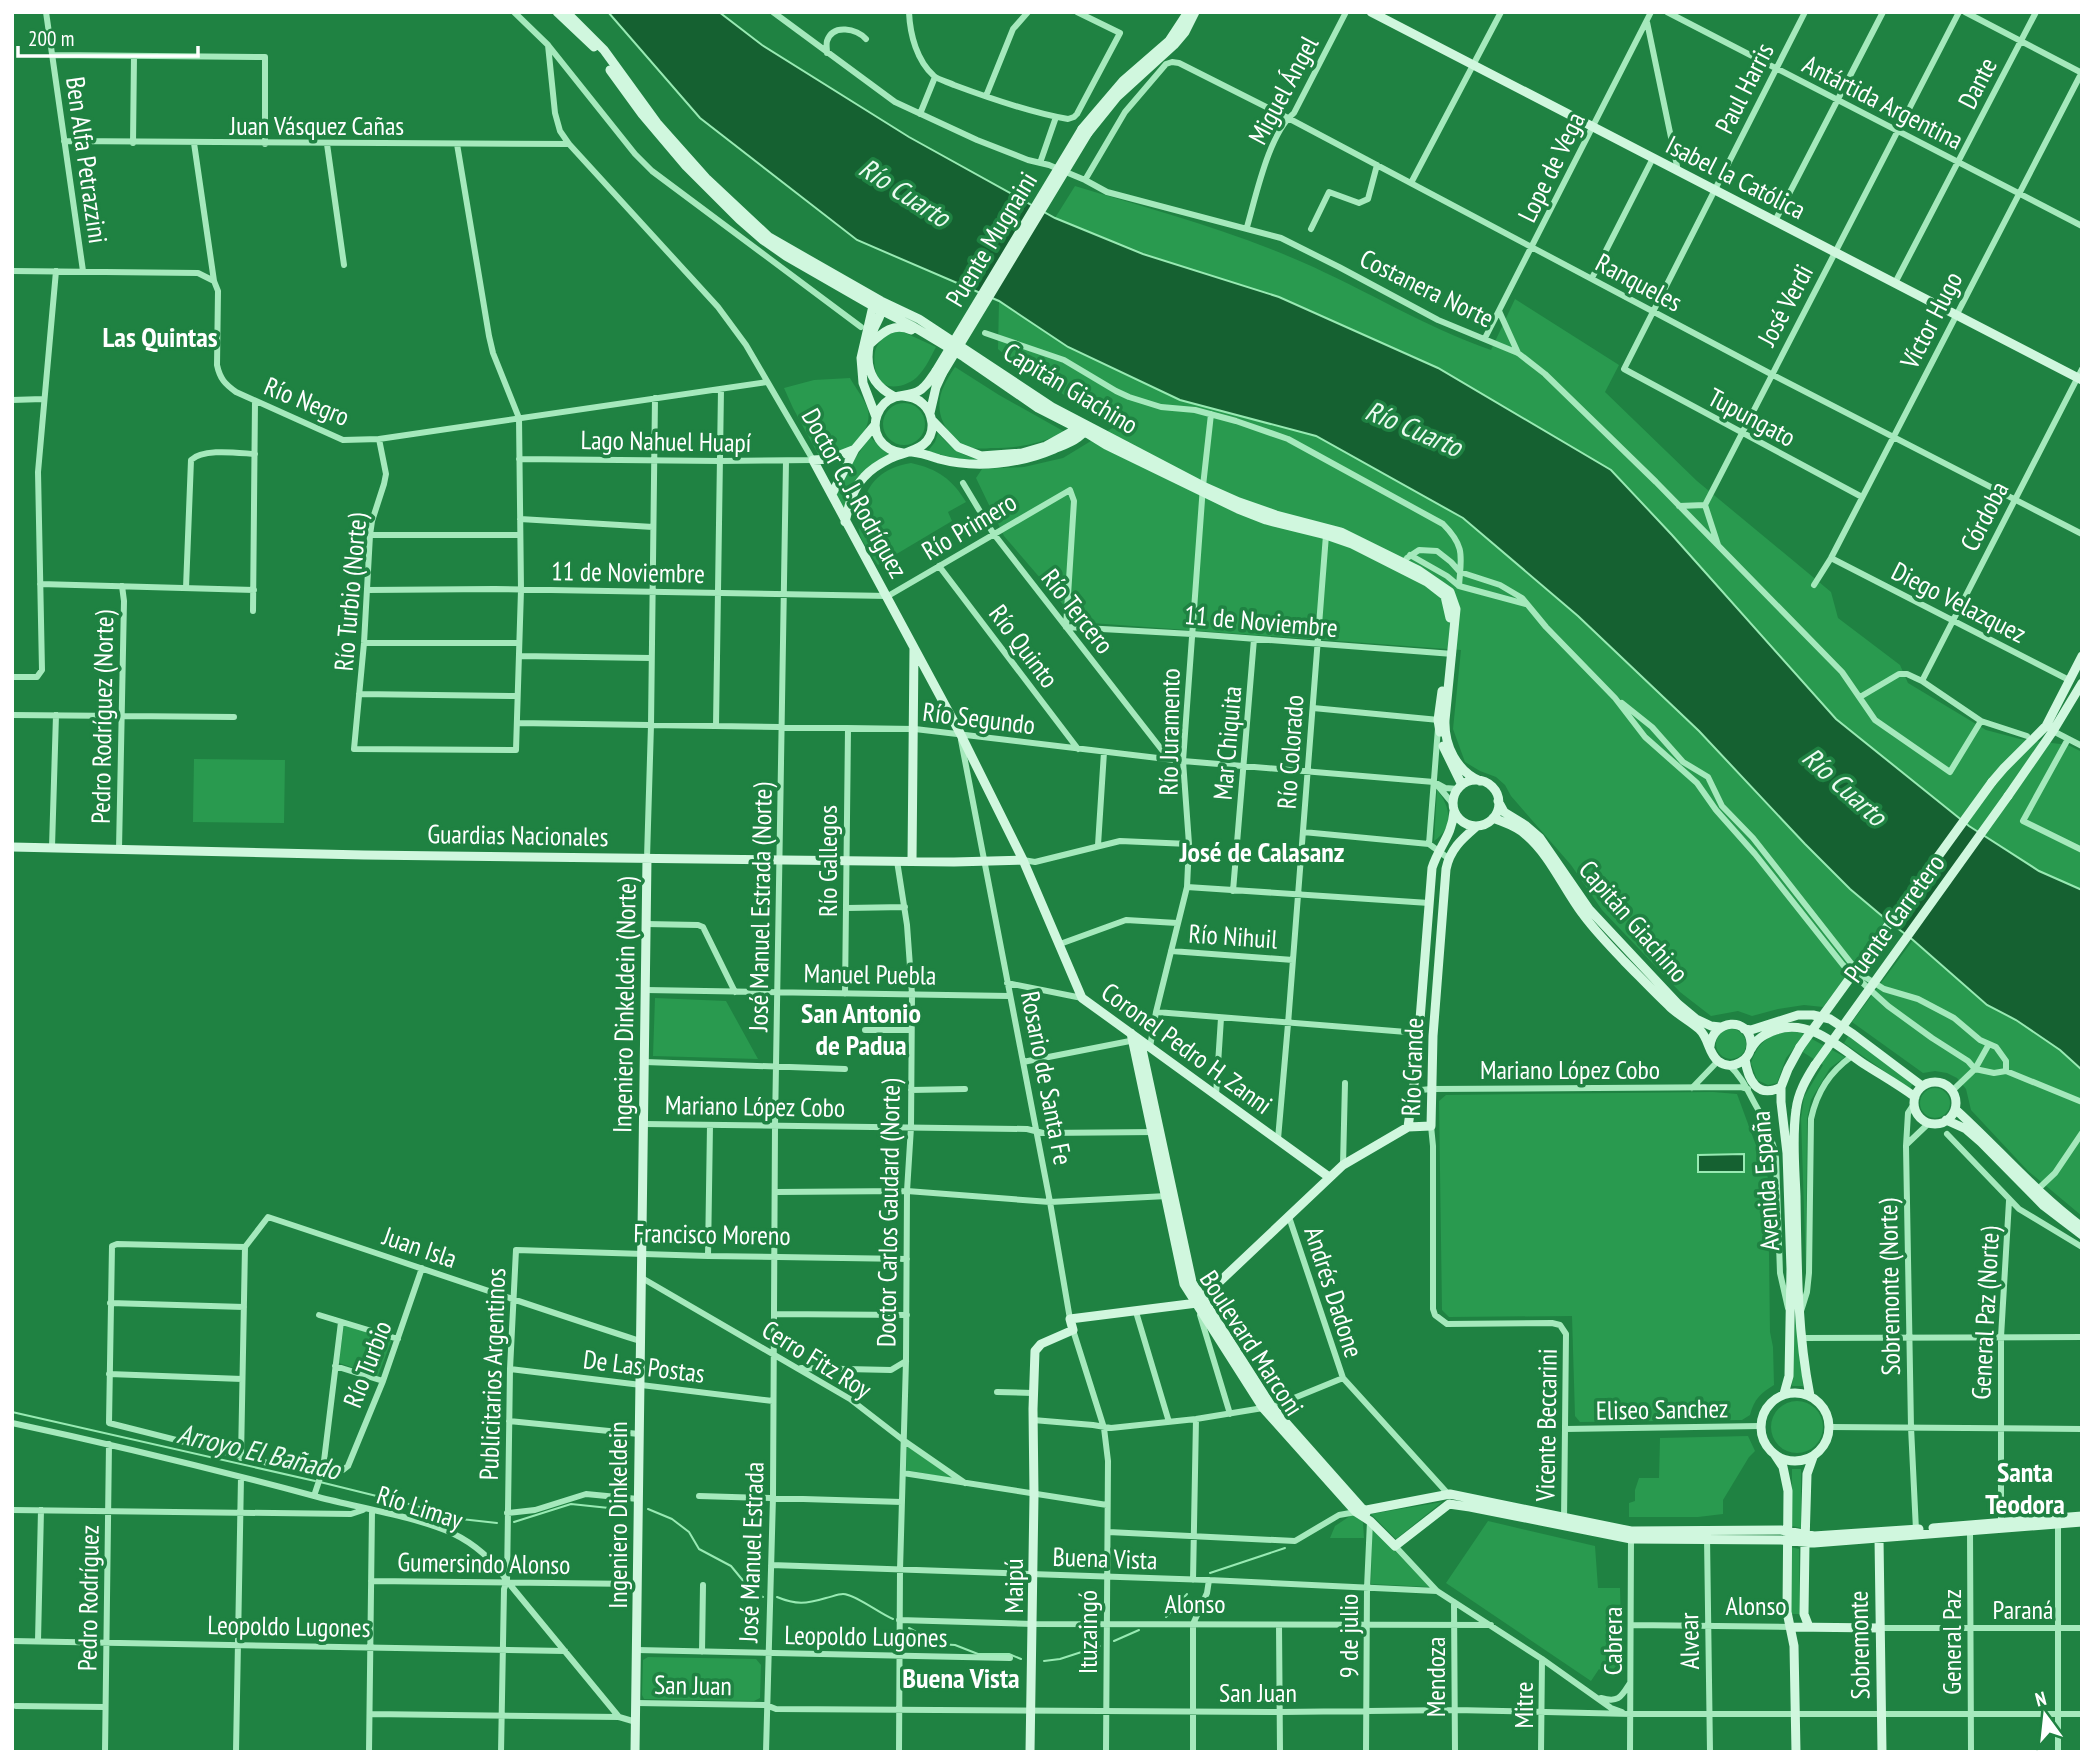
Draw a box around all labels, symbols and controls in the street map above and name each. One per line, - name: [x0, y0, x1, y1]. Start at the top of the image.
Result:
- scale bar: [18, 14, 198, 58]
- text: 200 m: [28, 25, 74, 52]
- street label: Miguel Ángel: [1241, 30, 1325, 150]
- street label: Paul Harris: [1707, 37, 1781, 139]
- street label: Antártida Argentina: [1797, 47, 1969, 157]
- street label: Dante: [1950, 52, 2004, 114]
- street label: Ben Alfa Petrazzini: [59, 75, 115, 245]
- street label: Lope de Vega: [1510, 107, 1592, 227]
- street label: Juan Vásquez Cañas: [229, 109, 404, 142]
- street label: Isabel la Católica: [1661, 128, 1811, 226]
- water label: Río Cuarto: [852, 149, 959, 236]
- street label: Puente Mugnaini: [938, 166, 1044, 312]
- street label: Costanera Norte: [1355, 241, 1499, 335]
- street label: Ranqueles: [1590, 246, 1688, 318]
- street label: José Verdi: [1749, 259, 1820, 352]
- street label: Víctor Hugo: [1892, 266, 1969, 375]
- district label: Las Quintas: [103, 318, 218, 355]
- street label: Capitán Giachino: [998, 335, 1144, 441]
- street label: Río Negro: [260, 369, 354, 433]
- street label: Tupungato: [1703, 380, 1801, 454]
- water label: Río Cuarto: [1360, 391, 1470, 466]
- street label: Doctor C. J. Rodríguez: [795, 402, 915, 584]
- street label: Lago Nahuel Huapí: [580, 423, 752, 459]
- street label: Córdoba: [1953, 476, 2015, 556]
- street label: Río Primero: [916, 485, 1022, 567]
- street label: Río Turbio (Norte): [327, 512, 373, 672]
- street label: 11 de Noviembre: [551, 554, 705, 590]
- street label: Diego Velazquez: [1886, 554, 2032, 650]
- street label: Río Tercero: [1035, 562, 1121, 660]
- street label: Río Quinto: [982, 598, 1066, 694]
- street label: 11 de Noviembre: [1183, 598, 1339, 644]
- street label: Pedro Rodríguez (Norte): [84, 610, 120, 824]
- street label: Río Juramento: [1151, 668, 1187, 796]
- street label: Mar Chiquita: [1206, 685, 1248, 801]
- street label: Río Colorado: [1270, 694, 1310, 810]
- street label: Río Segundo: [921, 695, 1037, 741]
- water label: Río Cuarto: [1795, 738, 1896, 835]
- street label: José Manuel Estrada (Norte): [741, 782, 779, 1033]
- street label: Río Gallegos: [811, 805, 844, 917]
- street label: Guardias Nacionales: [427, 817, 609, 853]
- district label: José de Calasanz: [1178, 833, 1345, 870]
- street label: Puente Carretero: [1836, 847, 1952, 989]
- street label: Capitán Giachino: [1572, 853, 1696, 989]
- street label: Ingeniero Dinkeldein (Norte): [605, 877, 643, 1133]
- street label: Río Nihuil: [1187, 916, 1279, 956]
- street label: Manuel Puebla: [803, 956, 937, 992]
- street label: Coronel Pedro H. Zanni: [1095, 975, 1279, 1121]
- street label: Rosario de Santa Fe: [1014, 988, 1080, 1168]
- district label: San Antonio de Padua: [801, 994, 921, 1063]
- street label: Río Grande: [1394, 1017, 1430, 1117]
- street label: Mariano López Cobo: [1480, 1053, 1660, 1086]
- street label: Doctor Carlos Gaudard (Norte): [869, 1079, 907, 1347]
- street label: Mariano López Cobo: [665, 1088, 845, 1124]
- street label: Avenida España: [1744, 1110, 1786, 1252]
- street label: Sobremonte (Norte): [1871, 1198, 1907, 1376]
- street label: Francisco Moreno: [633, 1216, 791, 1252]
- street label: Juan Isla: [378, 1219, 461, 1275]
- street label: Andrés Dadone: [1297, 1222, 1371, 1362]
- street label: General Paz (Norte): [1964, 1226, 2006, 1400]
- street label: Boulevard Marconi: [1193, 1264, 1311, 1422]
- street label: Publicitarios Argentinos: [472, 1267, 512, 1481]
- street label: Cerro Fitz Roy: [756, 1312, 878, 1406]
- street label: Río Turbio: [335, 1316, 399, 1412]
- street label: De Las Postas: [581, 1342, 707, 1390]
- street label: Vicente Beccarini: [1528, 1348, 1564, 1503]
- street label: Eliseo Sanchez: [1595, 1391, 1729, 1427]
- water label: Arroyo El Bañado: [174, 1414, 346, 1488]
- street label: Ingeniero Dinkeldein: [601, 1421, 634, 1609]
- district label: Santa Teodora: [1985, 1453, 2065, 1522]
- street label: José Manuel Estrada: [731, 1461, 771, 1644]
- street label: Río Limay: [373, 1478, 467, 1536]
- street label: Pedro Rodríguez: [70, 1525, 106, 1671]
- street label: Buena Vista: [1052, 1540, 1158, 1576]
- street label: Gumersindo Alonso: [397, 1545, 571, 1581]
- street label: Maipú: [997, 1558, 1030, 1614]
- street label: Alonso: [1164, 1587, 1226, 1620]
- street label: Alonso: [1725, 1589, 1787, 1622]
- street label: General Paz: [1935, 1589, 1968, 1695]
- street label: Ituzaingó: [1071, 1590, 1104, 1674]
- street label: Sobremonte: [1842, 1590, 1876, 1700]
- street label: Paraná: [1993, 1593, 2053, 1626]
- street label: 9 de julio: [1332, 1594, 1365, 1678]
- street label: Cabrera: [1596, 1607, 1629, 1675]
- street label: Leopoldo Lugones: [207, 1608, 371, 1644]
- street label: Alvear: [1672, 1612, 1706, 1670]
- street label: Leopoldo Lugones: [784, 1618, 948, 1654]
- street label: Mendoza: [1419, 1637, 1452, 1717]
- district label: Buena Vista: [902, 1659, 1020, 1696]
- street label: San Juan: [654, 1668, 732, 1702]
- street label: San Juan: [1219, 1676, 1297, 1709]
- north arrow: [2010, 1680, 2080, 1750]
- street label: Mitre: [1507, 1681, 1540, 1729]
- text: N: [2033, 1686, 2049, 1711]

